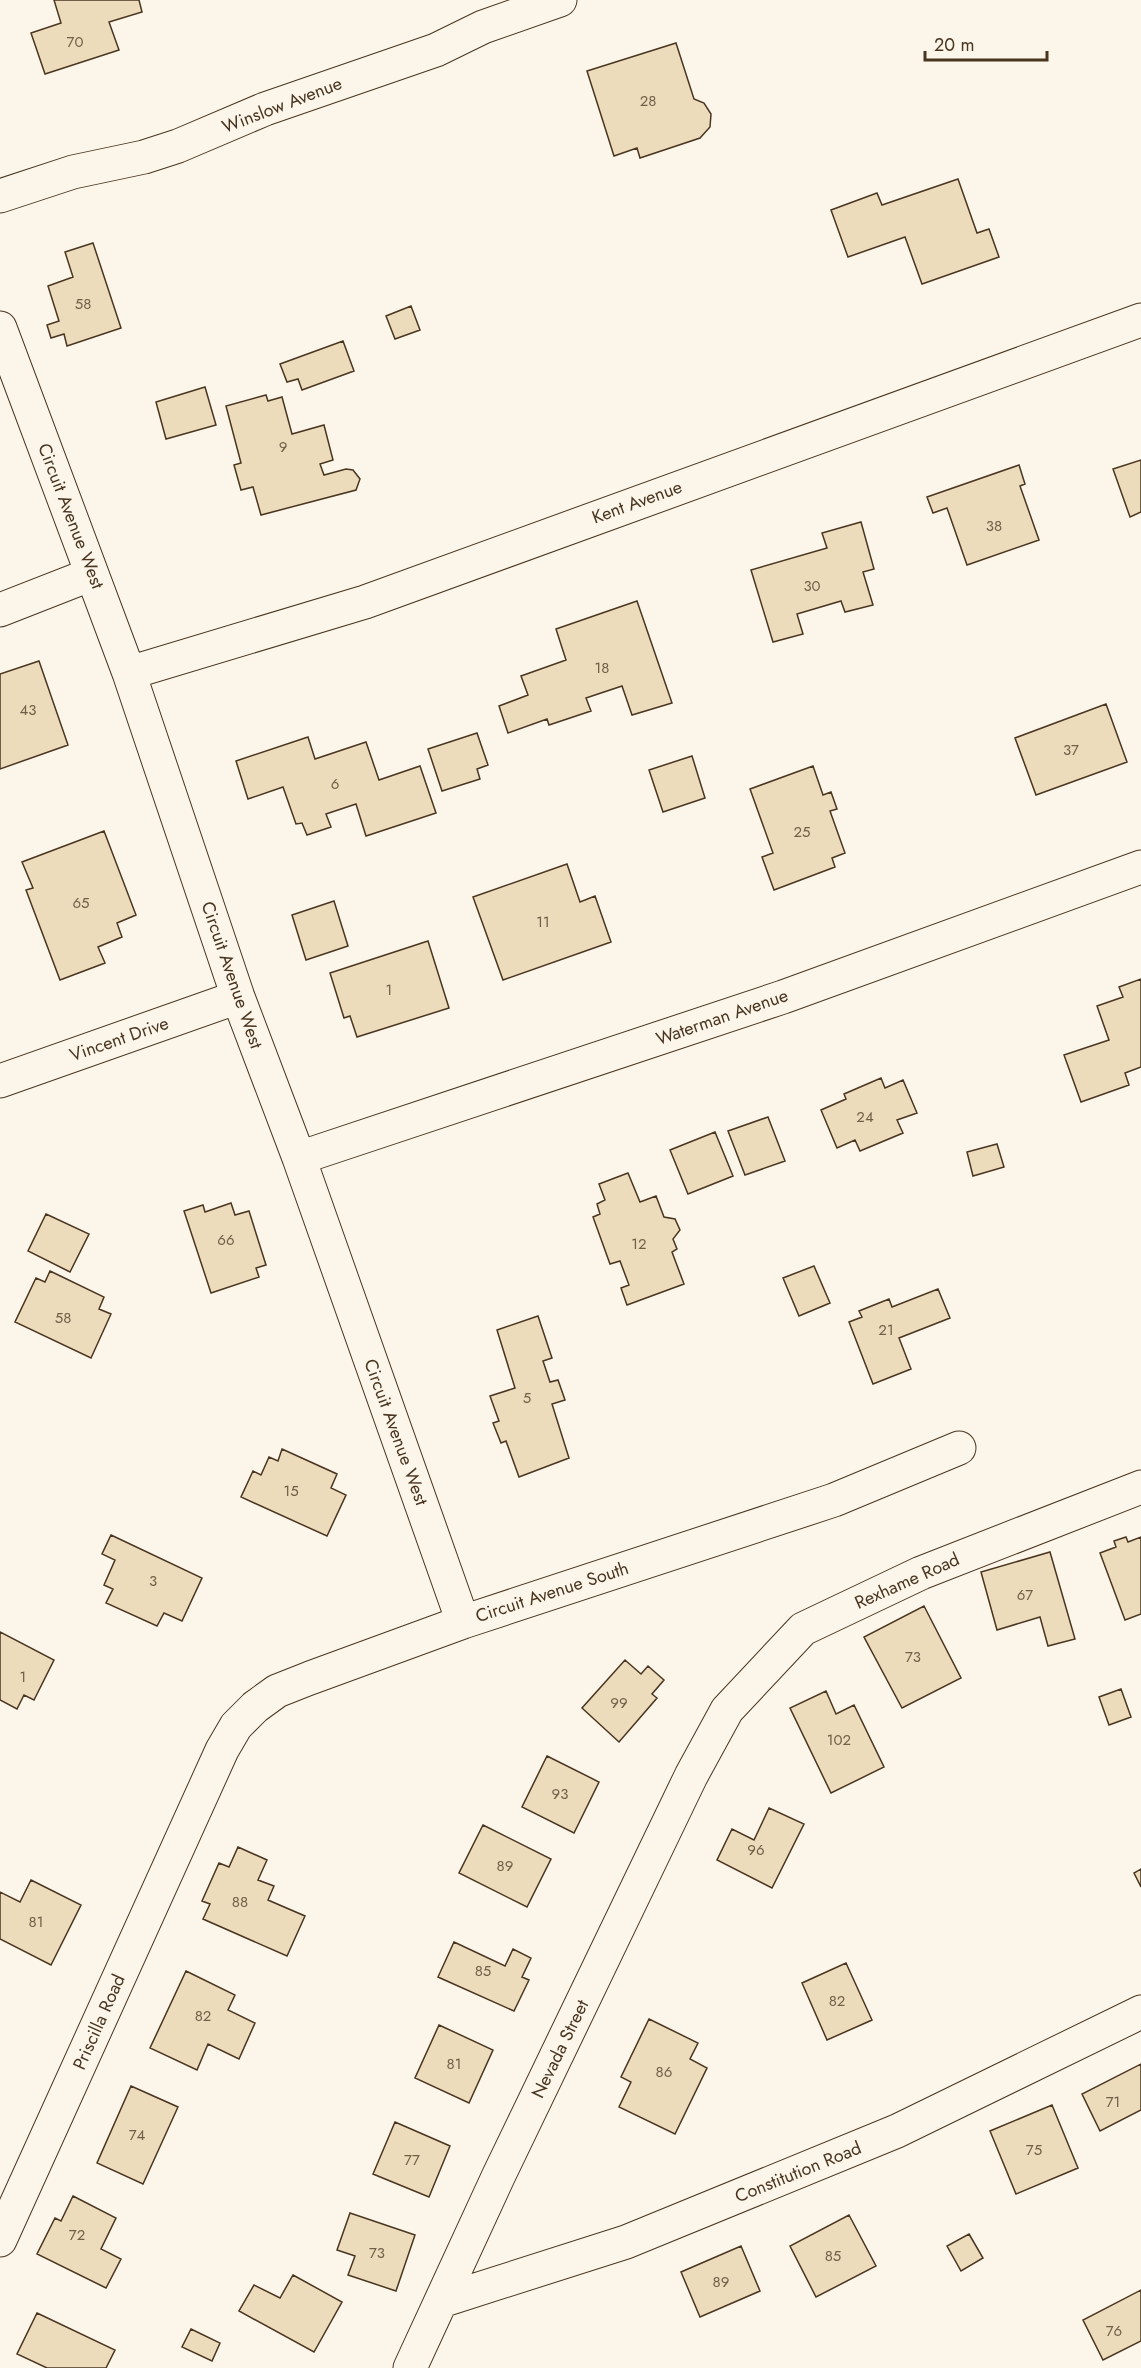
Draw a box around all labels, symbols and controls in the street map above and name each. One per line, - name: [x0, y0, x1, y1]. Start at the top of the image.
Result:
- scale bar: [925, 24, 1046, 62]
- house number: 70: [67, 31, 83, 53]
- text: 20 m: [934, 32, 974, 58]
- street label: Winslow Avenue: [218, 70, 346, 140]
- house number: 28: [640, 90, 656, 112]
- house number: 58: [75, 293, 91, 315]
- house number: 9: [279, 436, 287, 458]
- street label: Circuit Avenue West: [31, 439, 111, 593]
- street label: Kent Avenue: [588, 474, 686, 530]
- house number: 38: [986, 515, 1002, 537]
- house number: 30: [803, 575, 821, 597]
- house number: 18: [595, 657, 609, 679]
- house number: 43: [20, 699, 36, 721]
- house number: 37: [1063, 739, 1079, 761]
- house number: 6: [331, 773, 339, 795]
- house number: 25: [794, 821, 811, 843]
- house number: 65: [72, 892, 90, 914]
- street label: Circuit Avenue West: [195, 898, 270, 1053]
- house number: 11: [536, 911, 550, 933]
- house number: 1: [386, 979, 392, 1001]
- street label: Waterman Avenue: [652, 982, 792, 1052]
- street label: Vincent Drive: [66, 1010, 172, 1068]
- house number: 24: [856, 1106, 874, 1128]
- house number: 66: [217, 1229, 235, 1251]
- house number: 12: [631, 1233, 647, 1255]
- house number: 58: [55, 1307, 71, 1329]
- house number: 21: [878, 1319, 894, 1341]
- street label: Circuit Avenue West: [357, 1355, 435, 1509]
- house number: 5: [523, 1387, 531, 1409]
- house number: 15: [283, 1480, 299, 1502]
- street label: Rexhame Road: [850, 1546, 964, 1616]
- street label: Circuit Avenue South: [472, 1555, 632, 1629]
- house number: 3: [149, 1570, 157, 1592]
- house number: 67: [1017, 1584, 1033, 1606]
- house number: 73: [905, 1646, 921, 1668]
- house number: 1: [20, 1666, 26, 1688]
- house number: 99: [610, 1692, 628, 1714]
- house number: 102: [827, 1729, 851, 1751]
- house number: 93: [552, 1783, 568, 1805]
- house number: 96: [747, 1839, 765, 1861]
- house number: 89: [497, 1855, 513, 1877]
- house number: 88: [232, 1891, 248, 1913]
- house number: 81: [29, 1911, 43, 1933]
- house number: 85: [475, 1960, 491, 1982]
- street label: Priscilla Road: [66, 1970, 132, 2074]
- house number: 82: [829, 1990, 845, 2012]
- street label: Nevada Street: [525, 1995, 595, 2103]
- house number: 82: [195, 2005, 211, 2027]
- house number: 81: [447, 2053, 461, 2075]
- house number: 86: [656, 2061, 672, 2083]
- house number: 71: [1106, 2091, 1120, 2113]
- house number: 74: [129, 2124, 146, 2146]
- street label: Constitution Road: [731, 2135, 865, 2209]
- house number: 75: [1026, 2139, 1042, 2161]
- house number: 77: [404, 2149, 420, 2171]
- house number: 72: [69, 2224, 85, 2246]
- house number: 73: [369, 2242, 385, 2264]
- house number: 85: [825, 2245, 841, 2267]
- house number: 89: [713, 2271, 729, 2293]
- house number: 76: [1106, 2320, 1122, 2342]

